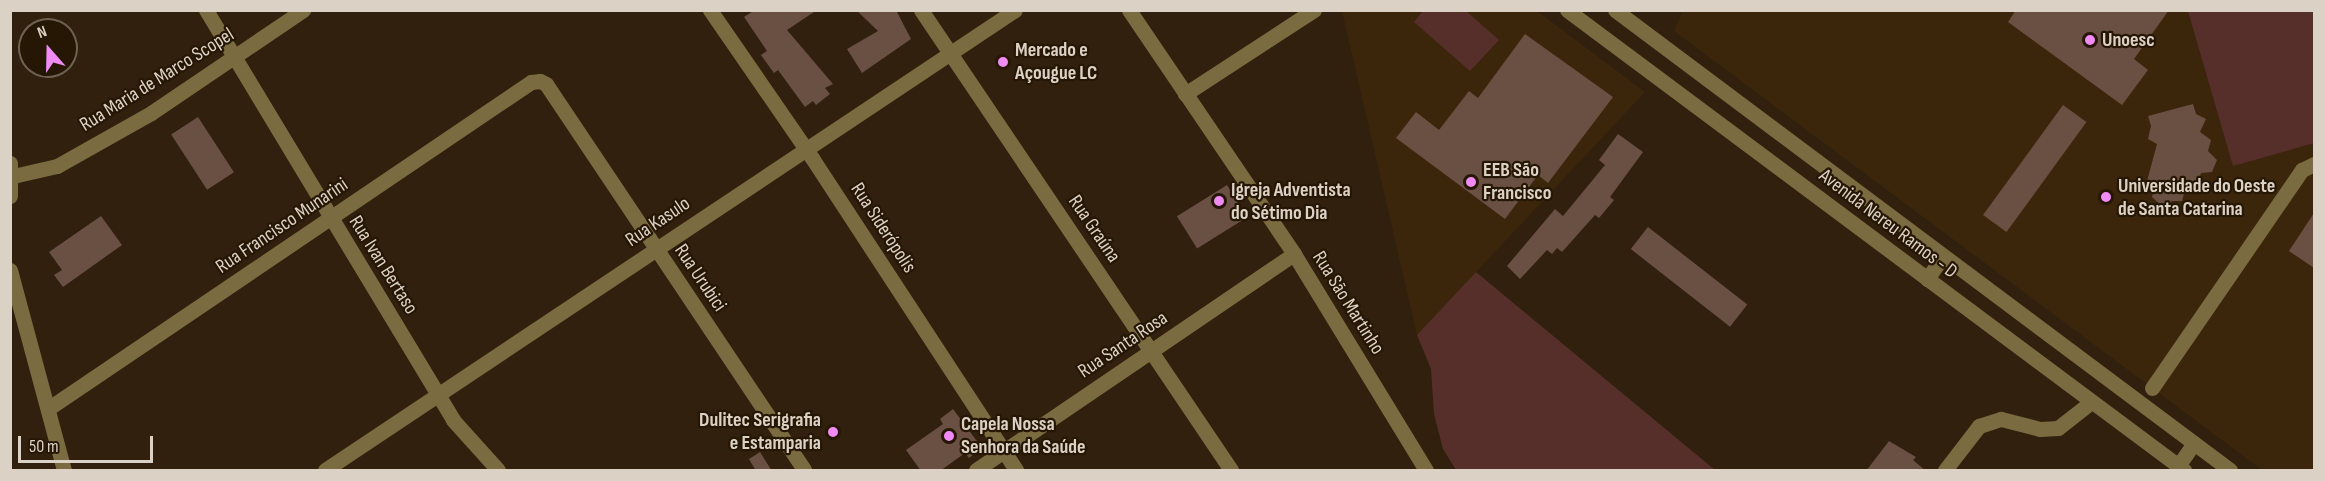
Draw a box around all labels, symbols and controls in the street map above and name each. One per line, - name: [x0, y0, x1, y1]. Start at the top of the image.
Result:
- north arrow: [18, 18, 78, 78]
- text: N: [35, 22, 50, 43]
- street label: Rua Maria de Marco Scopel: [76, 23, 238, 137]
- place label: Unoesc: [2102, 28, 2155, 52]
- marker: Unoesc: [2083, 33, 2097, 47]
- place label: Mercado e Açougue LC: [1015, 39, 1097, 86]
- marker: Mercado e Açougue LC: [996, 55, 1010, 69]
- place label: EEB São Francisco: [1483, 158, 1551, 205]
- street label: Avenida Nereu Ramos - D: [1814, 164, 1962, 284]
- street label: Rua Francisco Munarini: [211, 173, 353, 279]
- place label: Universidade do Oeste de Santa Catarina: [2118, 174, 2275, 221]
- marker: EEB São Francisco: [1464, 175, 1478, 189]
- street label: Rua Siderópolis: [845, 178, 921, 278]
- place label: Igreja Adventista do Sétimo Dia: [1231, 178, 1351, 225]
- marker: Universidade do Oeste de Santa Catarina: [2099, 190, 2113, 204]
- street label: Rua Graúna: [1063, 191, 1125, 267]
- street label: Rua Kasulo: [621, 192, 695, 252]
- marker: Igreja Adventista do Sétimo Dia: [1212, 194, 1226, 208]
- street label: Rua Ivan Bertaso: [343, 211, 423, 319]
- street label: Rua Urubici: [669, 240, 731, 316]
- street label: Rua São Martinho: [1307, 247, 1389, 359]
- street label: Rua Santa Rosa: [1074, 306, 1172, 384]
- place label: Dulitec Serigrafia e Estamparia: [699, 408, 821, 455]
- place label: Capela Nossa Senhora da Saúde: [961, 412, 1086, 459]
- scale bar: [21, 424, 156, 462]
- marker: Dulitec Serigrafia e Estamparia: [826, 425, 840, 439]
- marker: Capela Nossa Senhora da Saúde: [942, 429, 956, 443]
- text: 50 m: [29, 436, 59, 457]

